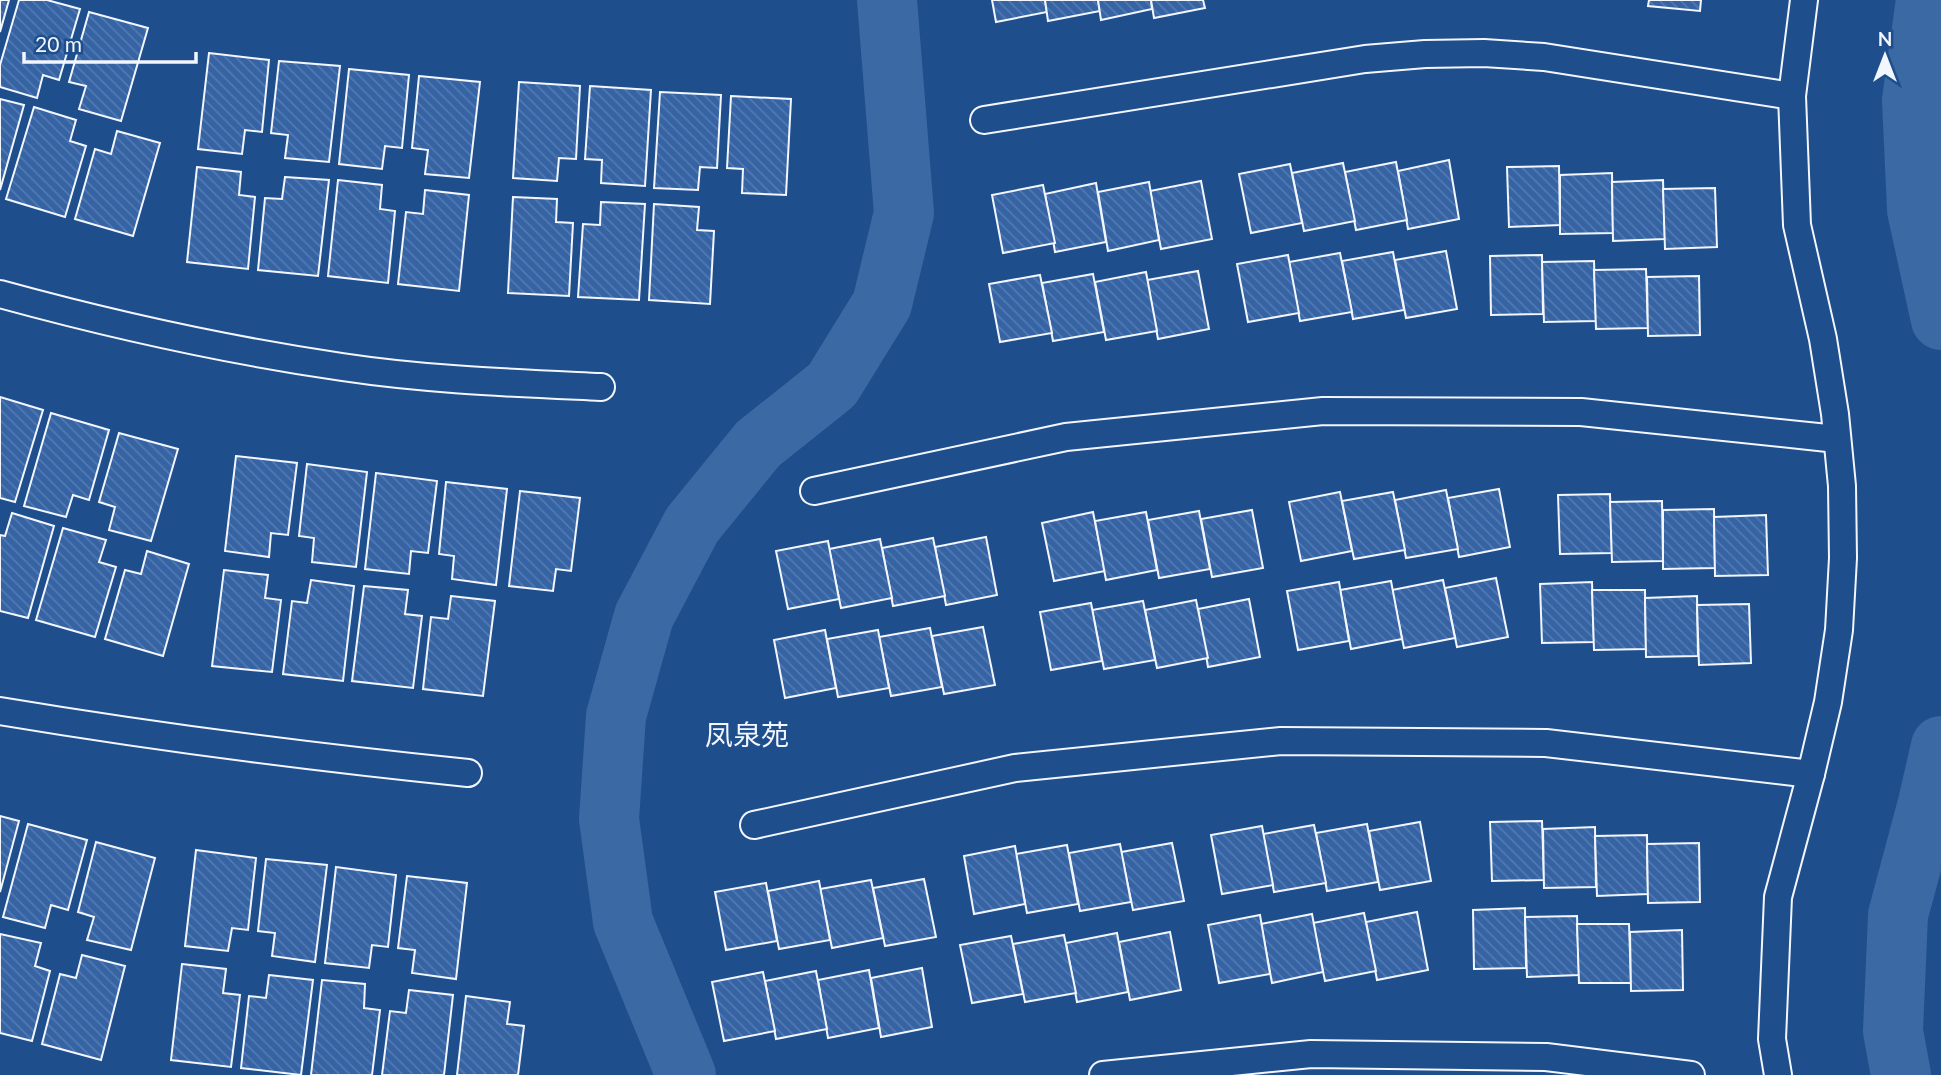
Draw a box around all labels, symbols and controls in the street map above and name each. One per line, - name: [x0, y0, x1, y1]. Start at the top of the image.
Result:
- scale bar: [24, 21, 196, 65]
- north arrow: [1850, 21, 1920, 91]
- text: N: [1878, 27, 1892, 50]
- text: 20 m: [35, 31, 82, 56]
- district label: 凤泉苑: [705, 717, 789, 751]

